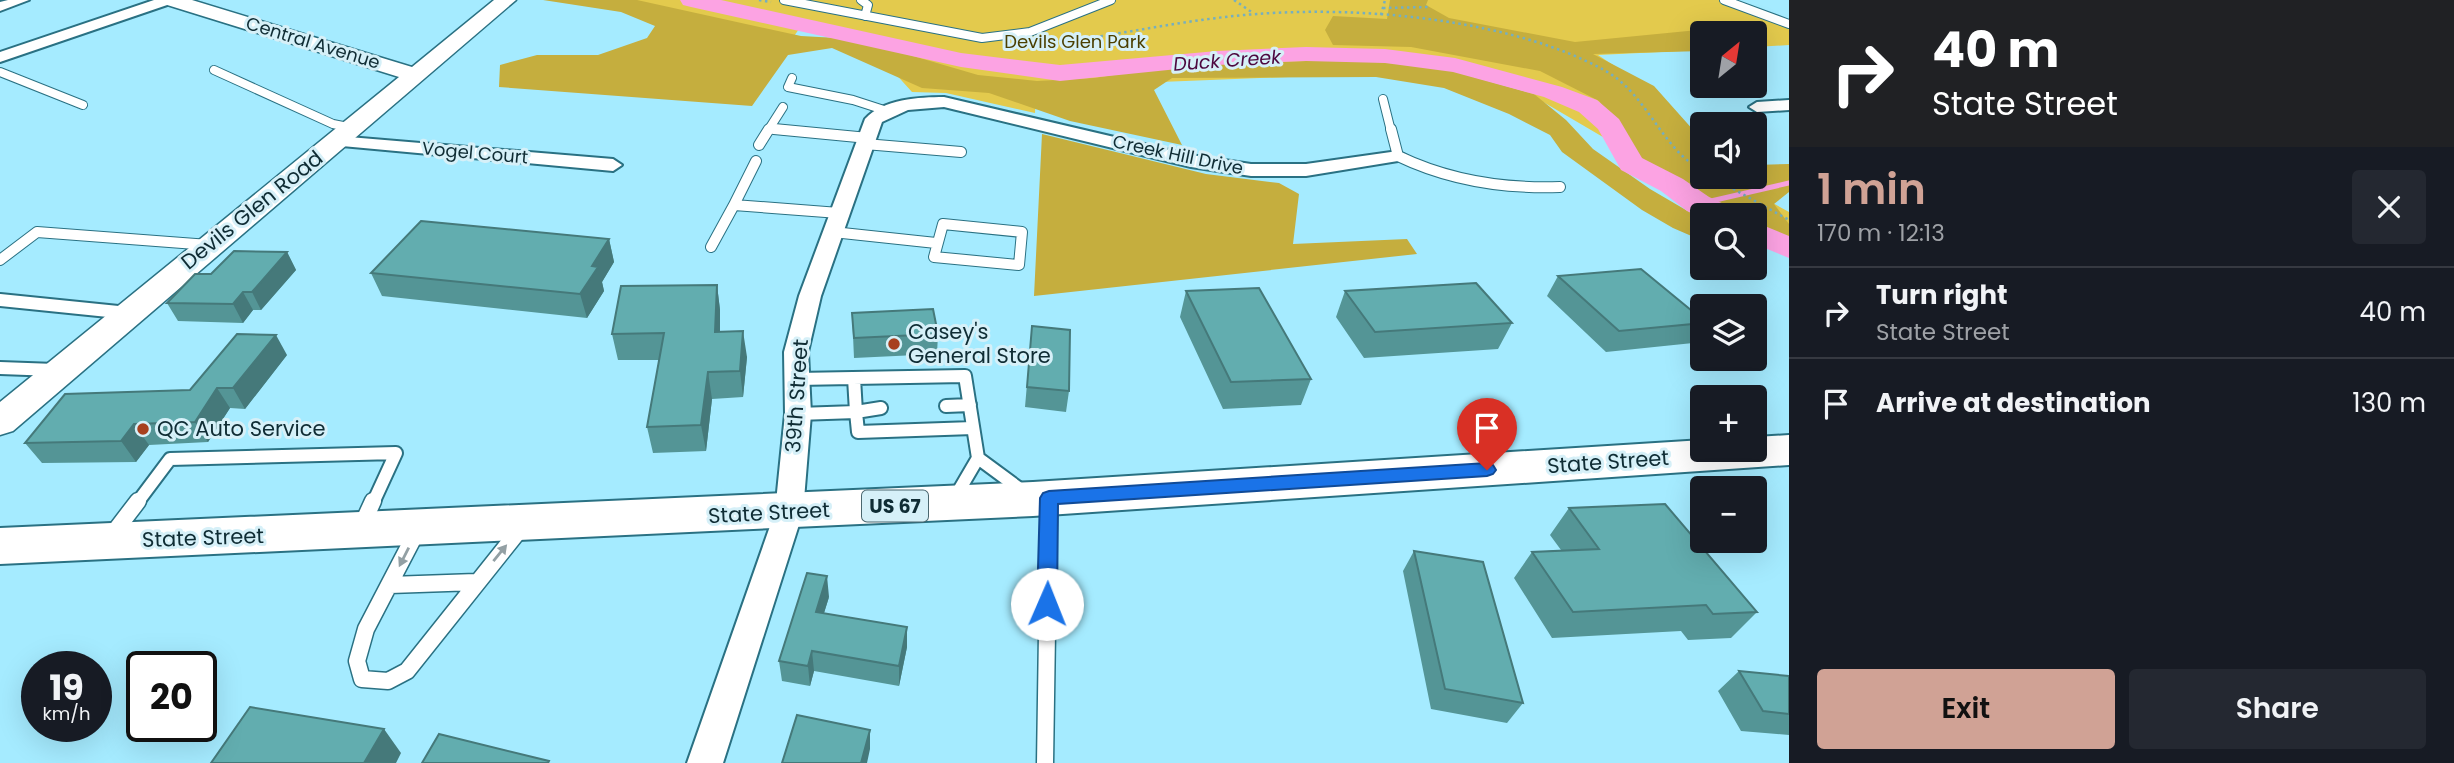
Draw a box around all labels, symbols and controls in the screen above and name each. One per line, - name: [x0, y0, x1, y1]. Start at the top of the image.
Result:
- street label: Central Avenue: [243, 10, 383, 75]
- text: 40 m: [1932, 16, 2059, 84]
- north arrow: [1690, 21, 1768, 98]
- map controls: [1690, 21, 1767, 553]
- icon: right: [1817, 28, 1908, 119]
- park label: Devils Glen Park: [1004, 29, 1146, 54]
- water label: Duck Creek: [1172, 43, 1283, 78]
- text: State Street: [1932, 81, 2118, 126]
- button: sound: [1690, 112, 1767, 189]
- street label: Creek Hill Drive: [1111, 128, 1246, 181]
- street label: Vogel Court: [421, 135, 529, 170]
- street label: Devils Glen Road: [175, 143, 329, 276]
- text: 1 min: [1817, 160, 1926, 219]
- button: close: [2352, 170, 2426, 244]
- button: search: [1690, 203, 1767, 280]
- text: 170 m · 12:13: [1817, 217, 1945, 249]
- text: Turn right: [1876, 277, 2008, 313]
- button: layers: [1690, 294, 1767, 371]
- icon: right: [1817, 294, 1855, 332]
- text: 40 m: [2360, 294, 2426, 330]
- text: State Street: [1876, 316, 2010, 348]
- place label: Casey's General Store: [908, 317, 1051, 370]
- marker: Casey's General Store: [886, 336, 902, 352]
- street label: 39th Street: [778, 338, 815, 454]
- button: +: [1690, 385, 1767, 462]
- icon: arrive: [1817, 385, 1855, 423]
- text: Arrive at destination: [1876, 385, 2151, 421]
- text: 130 m: [2352, 385, 2426, 421]
- pin: [1457, 398, 1517, 470]
- icon: arrive: [1468, 409, 1506, 447]
- place label: QC Auto Service: [157, 414, 326, 443]
- marker: QC Auto Service: [135, 421, 151, 437]
- street label: State Street: [1546, 443, 1670, 480]
- button: −: [1690, 476, 1767, 553]
- road number: US 67: [862, 491, 928, 522]
- street label: State Street: [707, 495, 831, 530]
- street label: State Street: [142, 521, 264, 554]
- one-way arrow: [492, 545, 507, 562]
- one-way arrow: [398, 547, 409, 567]
- position arrow: [1010, 567, 1084, 641]
- speed limit sign: 20: [126, 651, 217, 742]
- text: 19: [49, 663, 84, 712]
- button: Exit: [1817, 669, 2115, 749]
- button: Share: [2129, 669, 2426, 749]
- text: km/h: [43, 701, 90, 726]

